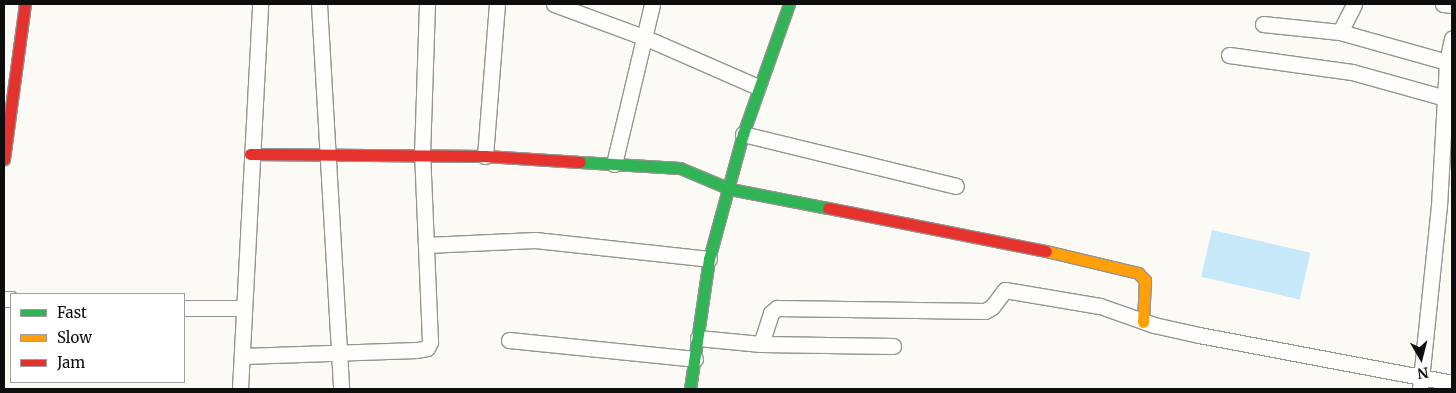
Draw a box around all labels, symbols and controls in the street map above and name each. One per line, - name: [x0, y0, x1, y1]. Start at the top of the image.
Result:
- legend: [10, 293, 185, 383]
- text: Fast: [57, 303, 87, 322]
- text: Slow: [57, 328, 92, 347]
- north arrow: [1396, 333, 1446, 383]
- text: Jam: [57, 353, 85, 372]
- text: N: [1416, 363, 1430, 383]

